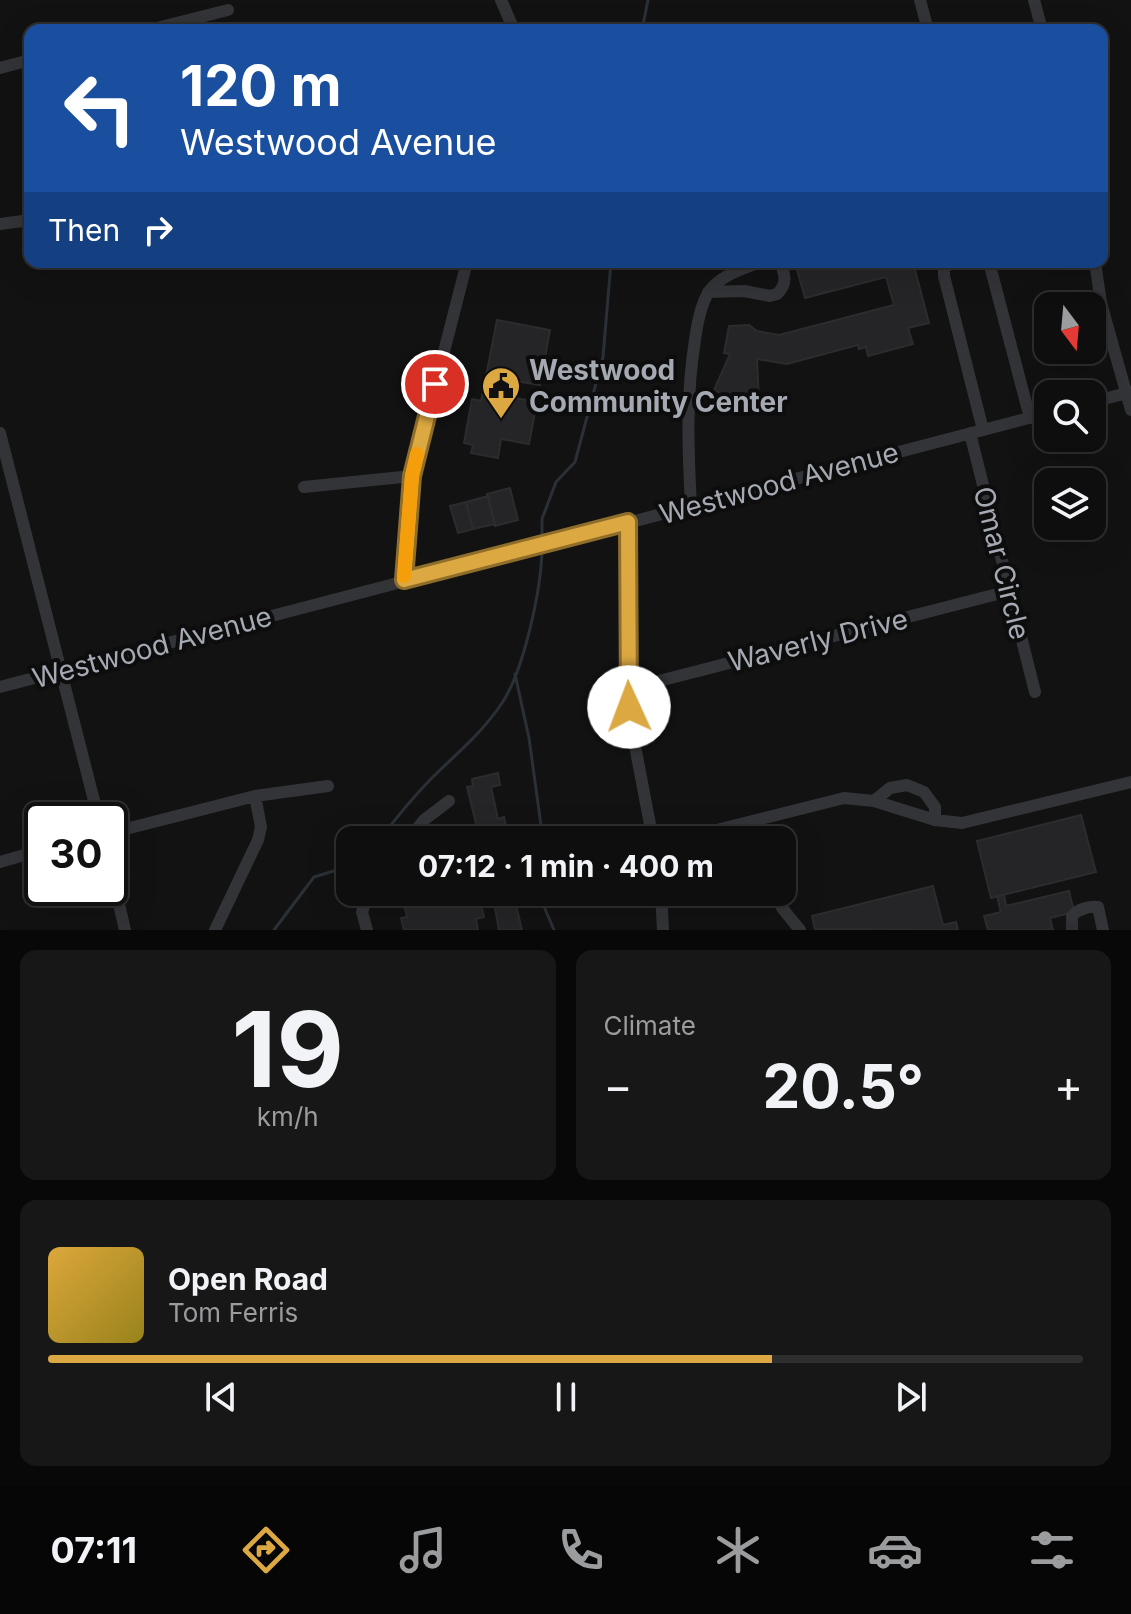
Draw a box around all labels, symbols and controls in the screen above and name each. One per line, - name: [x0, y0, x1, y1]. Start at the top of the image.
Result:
- text: 120 m: [180, 52, 342, 120]
- icon: left: [48, 56, 152, 160]
- text: Westwood Avenue: [180, 120, 497, 164]
- icon: right: [136, 208, 180, 252]
- text: Then: [48, 212, 120, 248]
- north arrow: [1034, 292, 1106, 364]
- map controls: [1034, 292, 1106, 540]
- pin: [401, 350, 469, 418]
- place label: Westwood Community Center: [529, 353, 788, 419]
- icon: arrive: [413, 362, 457, 406]
- public building icon: Westwood Community Center: [480, 365, 522, 420]
- button: search: [1034, 380, 1106, 452]
- street label: Westwood Avenue: [656, 435, 902, 531]
- button: layers: [1034, 468, 1106, 540]
- street label: Omar Circle: [967, 483, 1037, 643]
- street label: Westwood Avenue: [29, 599, 275, 695]
- street label: Waverly Drive: [725, 601, 911, 679]
- position arrow: [587, 665, 671, 749]
- speed limit sign: 30: [24, 802, 128, 906]
- text: 07:12 · 1 min · 400 m: [418, 848, 714, 884]
- text: 19: [232, 986, 344, 1112]
- text: Climate: [604, 1010, 696, 1041]
- text: 20.5°: [762, 1050, 924, 1122]
- text: −: [604, 1059, 633, 1113]
- text: +: [1054, 1059, 1083, 1113]
- text: km/h: [257, 1101, 319, 1132]
- text: Open Road: [168, 1261, 328, 1297]
- text: Tom Ferris: [168, 1297, 298, 1328]
- icon: previous: [199, 1375, 243, 1419]
- icon: pause: [544, 1375, 588, 1419]
- icon: next: [889, 1375, 933, 1419]
- icon: directions: [238, 1522, 294, 1578]
- icon: music: [395, 1522, 451, 1578]
- icon: phone: [553, 1522, 609, 1578]
- icon: climate: [710, 1522, 766, 1578]
- icon: car: [867, 1522, 923, 1578]
- icon: filters: [1024, 1522, 1080, 1578]
- text: 07:11: [51, 1528, 137, 1572]

